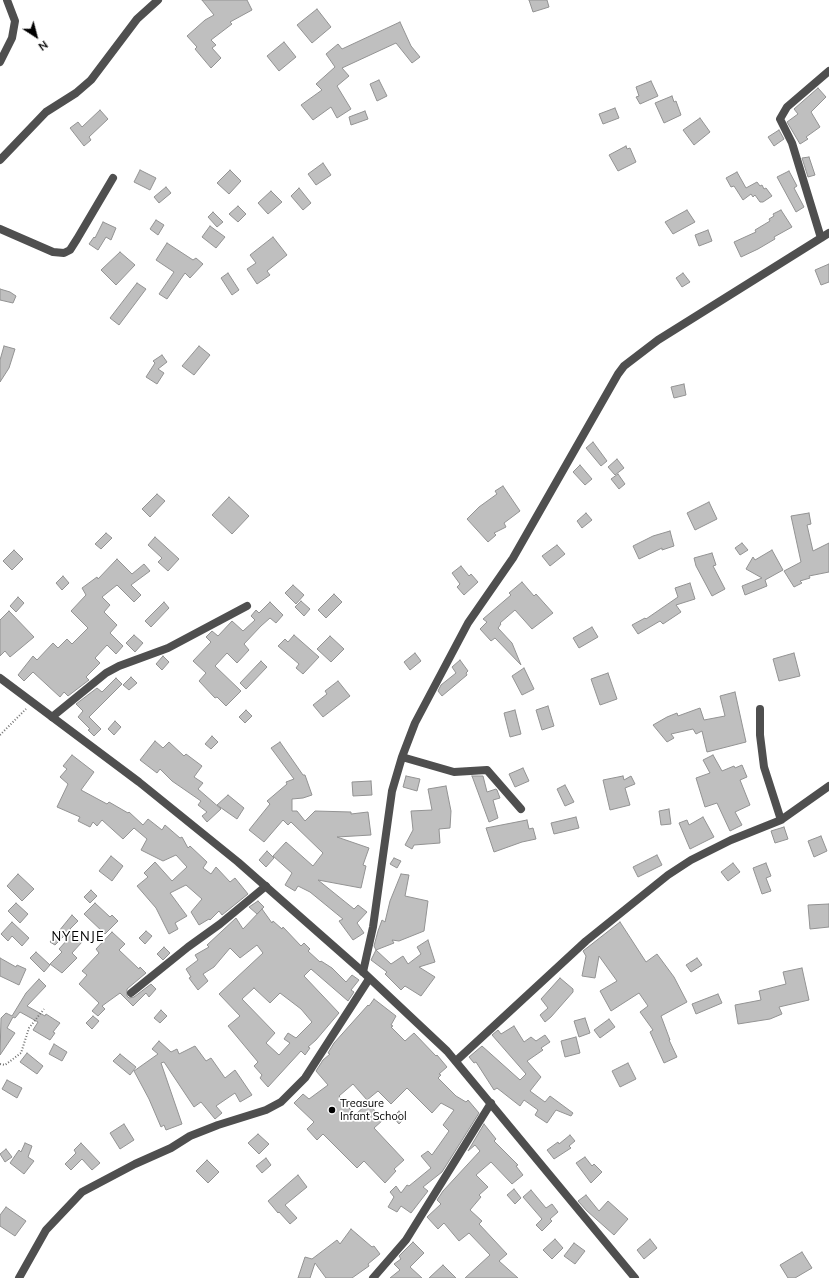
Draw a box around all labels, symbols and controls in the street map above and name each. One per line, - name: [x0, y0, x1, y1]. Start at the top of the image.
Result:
- north arrow: [16, 16, 56, 56]
- text: N: [36, 38, 51, 54]
- district label: NYENJE: [51, 929, 105, 945]
- place label: Treasure Infant School: [340, 1097, 407, 1123]
- marker: Treasure Infant School: [327, 1105, 337, 1115]

